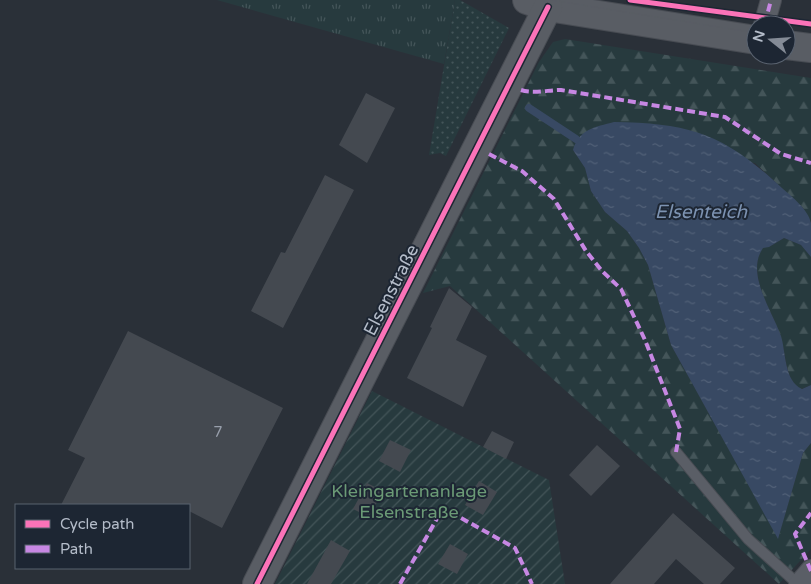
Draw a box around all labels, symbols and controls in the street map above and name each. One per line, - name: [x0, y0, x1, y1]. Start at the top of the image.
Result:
- north arrow: [746, 15, 796, 65]
- text: N: [749, 28, 769, 44]
- water label: Elsenteich: [655, 201, 748, 223]
- street label: Elsenstraße: [359, 241, 423, 339]
- house number: 7: [213, 423, 223, 441]
- park label: Kleingartenanlage Elsenstraße: [331, 480, 487, 523]
- legend: [15, 504, 190, 569]
- text: Cycle path: [60, 515, 134, 533]
- text: Path: [60, 540, 93, 558]

